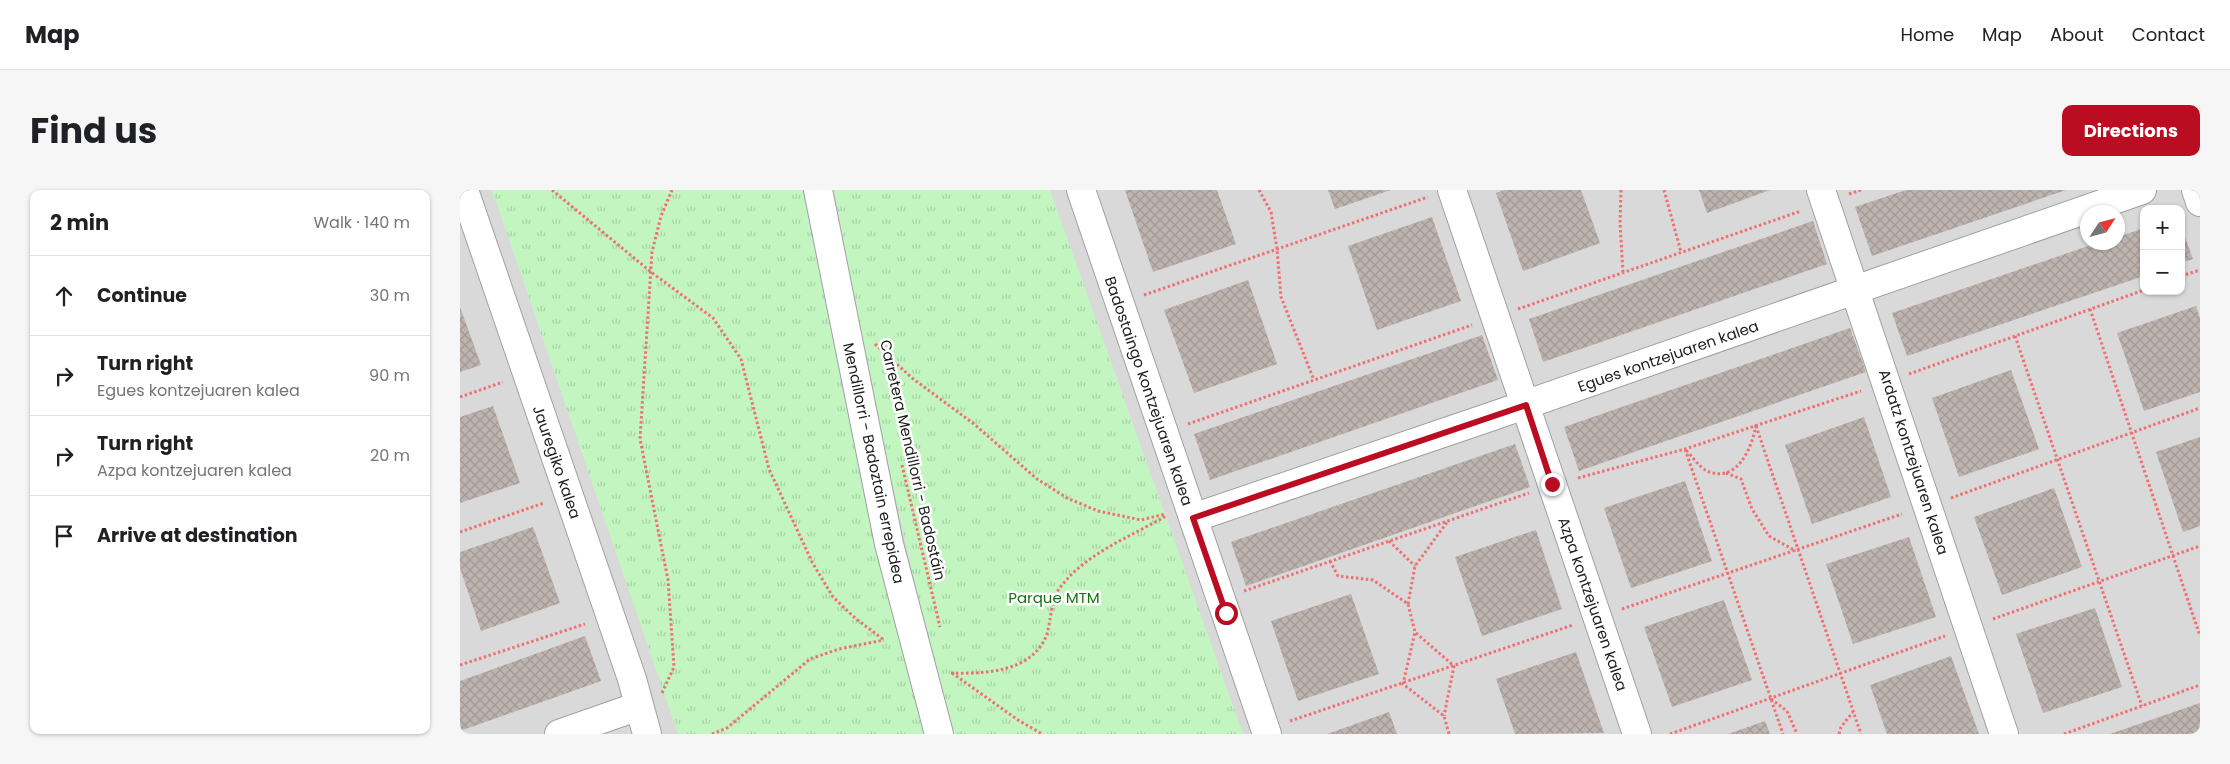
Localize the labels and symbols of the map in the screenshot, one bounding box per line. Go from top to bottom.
north arrow [2080,205,2125,250]
street label: Badostaingo kontzejuaren kalea [1100,274,1198,508]
street label: Egues kontzejuaren kalea [1575,315,1761,397]
street label: Carretera Mendillorri - Badostáin [875,338,951,582]
street label: Mendillorri - Badoztain errepidea [838,341,910,585]
street label: Ardatz kontzejuaren kalea [1874,367,1954,557]
street label: Jauregiko kalea [528,402,586,522]
route end [1541,473,1564,496]
street label: Azpa kontzejuaren kalea [1553,514,1633,694]
park label: Parque MTM [1008,587,1100,608]
route start [1215,602,1238,625]

